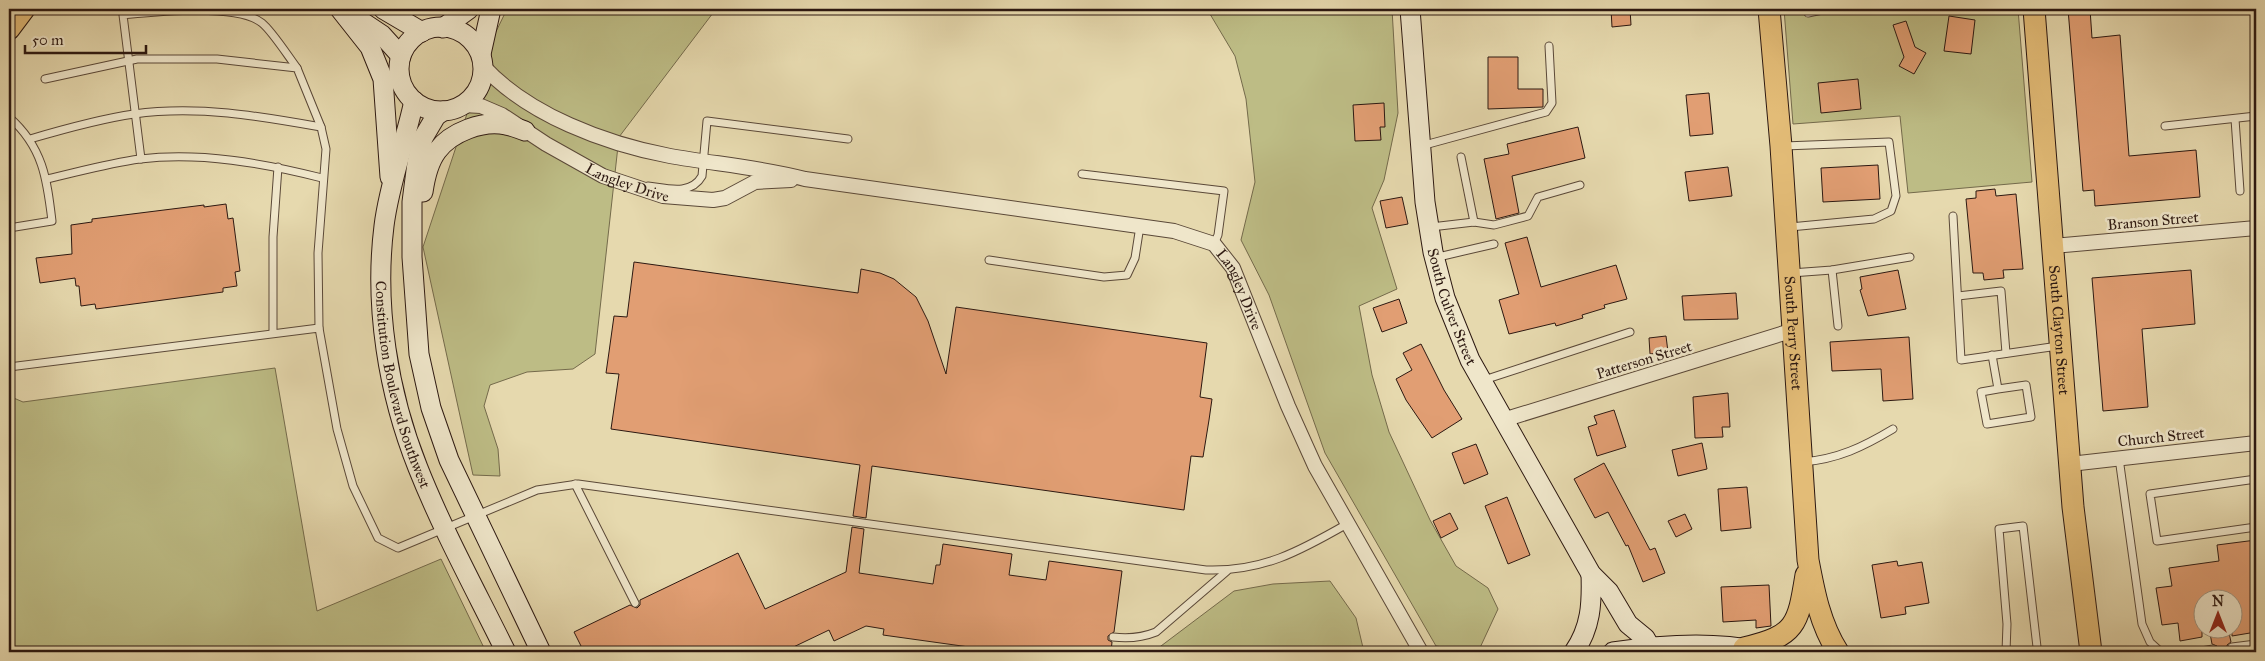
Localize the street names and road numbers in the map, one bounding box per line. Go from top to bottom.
street label: Langley Drive [582,159,669,205]
street label: Branson Street [2107,208,2200,234]
street label: Langley Drive [1212,245,1266,332]
street label: South Culver Street [1423,246,1481,369]
street label: South Clayton Street [2045,264,2073,396]
street label: South Perry Street [1780,275,1806,391]
street label: Constitution Boulevard Southwest [372,281,435,491]
street label: Patterson Street [1594,337,1695,383]
street label: Church Street [2117,423,2206,451]

